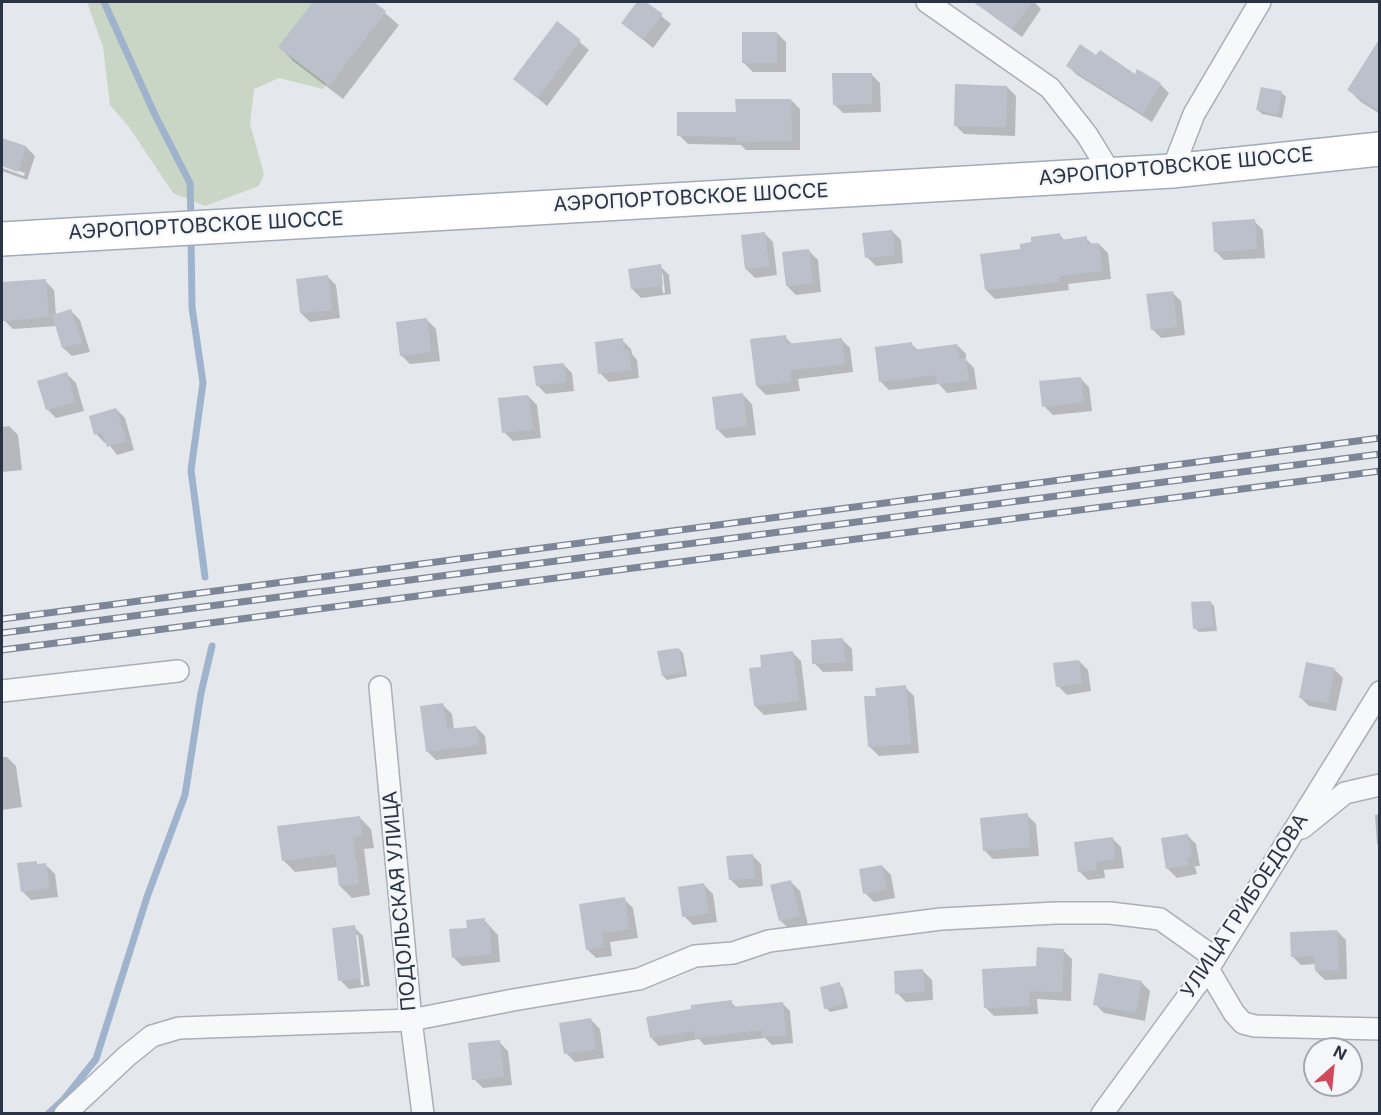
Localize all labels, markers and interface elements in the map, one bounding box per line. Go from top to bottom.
street label: АЭРОПОРТОВСКОЕ ШОССЕ [1038,143,1314,191]
street label: АЭРОПОРТОВСКОЕ ШОССЕ [553,179,829,217]
street label: АЭРОПОРТОВСКОЕ ШОССЕ [68,207,344,245]
street label: ПОДОЛЬСКАЯ УЛИЦА [378,790,422,1012]
street label: УЛИЦА ГРИБОЕДОВА [1176,809,1314,1003]
north arrow [1303,1037,1363,1097]
text: N [1330,1041,1350,1064]

